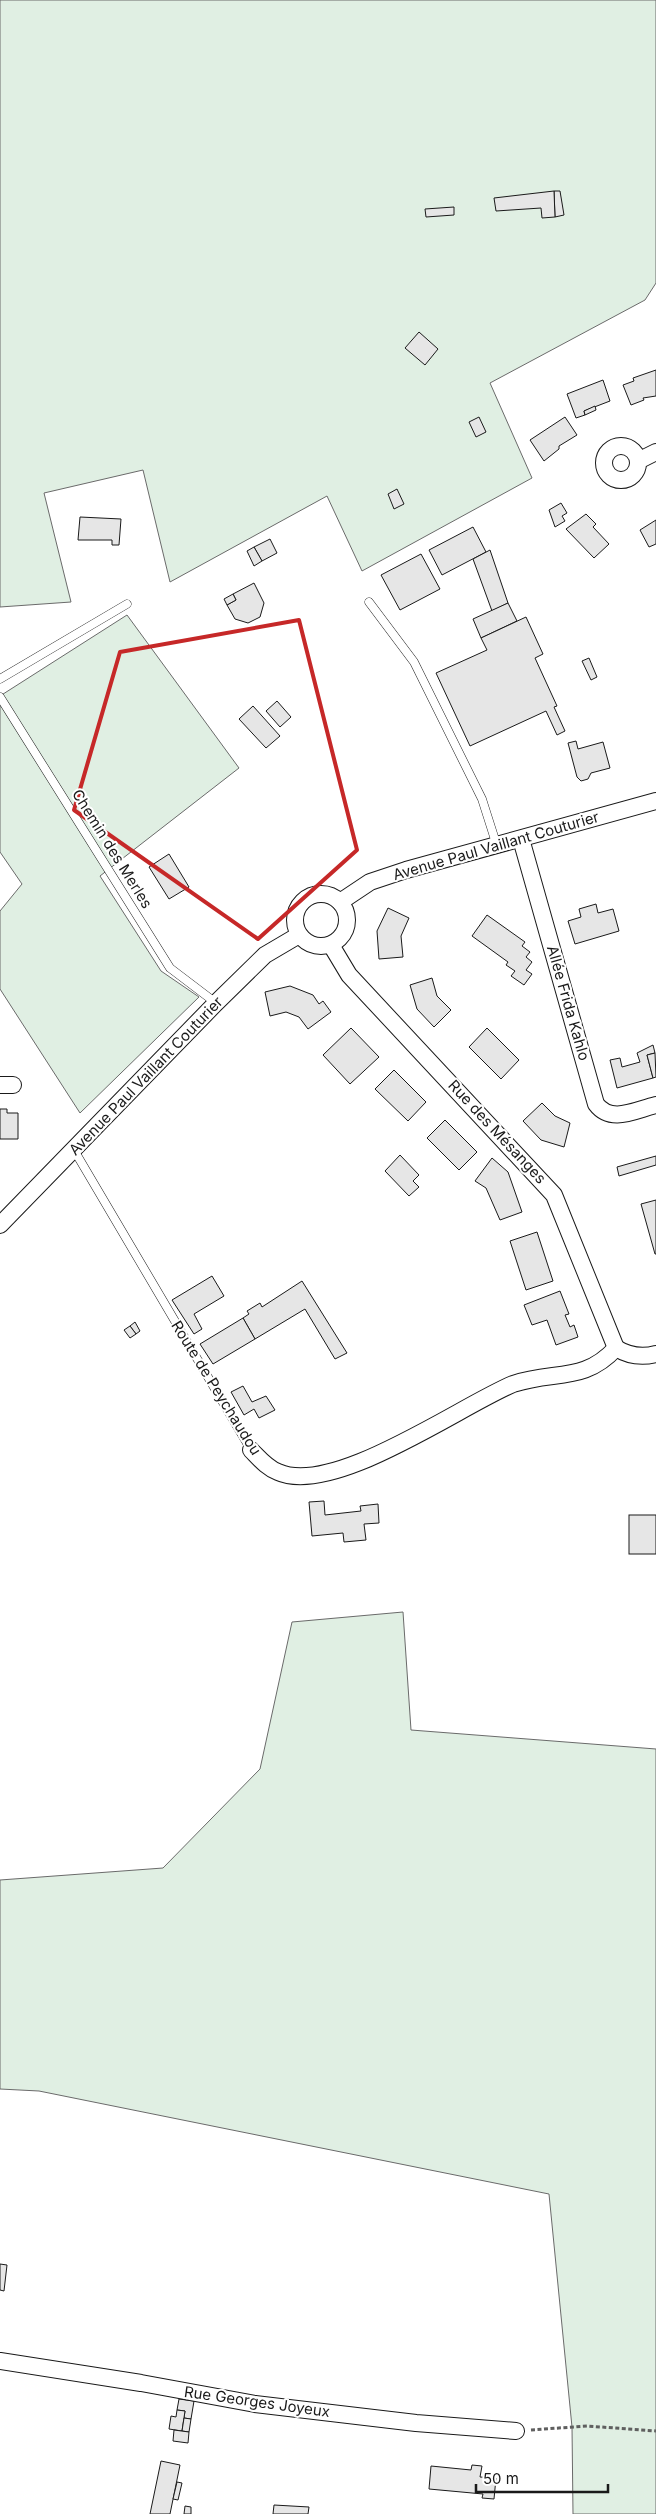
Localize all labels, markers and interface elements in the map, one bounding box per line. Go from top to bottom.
street label: Chemin des Merles [68,786,157,912]
street label: Avenue Paul Vaillant Couturier [391,807,601,884]
street label: Allée Frida Kahlo [543,943,594,1063]
street label: Avenue Paul Vaillant Couturier [65,992,227,1159]
street label: Rue des Mésanges [444,1076,550,1188]
street label: Route de Peychaudou [167,1317,266,1459]
street label: Rue Georges Joyeux [183,2382,331,2421]
scale bar [476,2462,608,2494]
text: 50 m [483,2469,519,2488]

